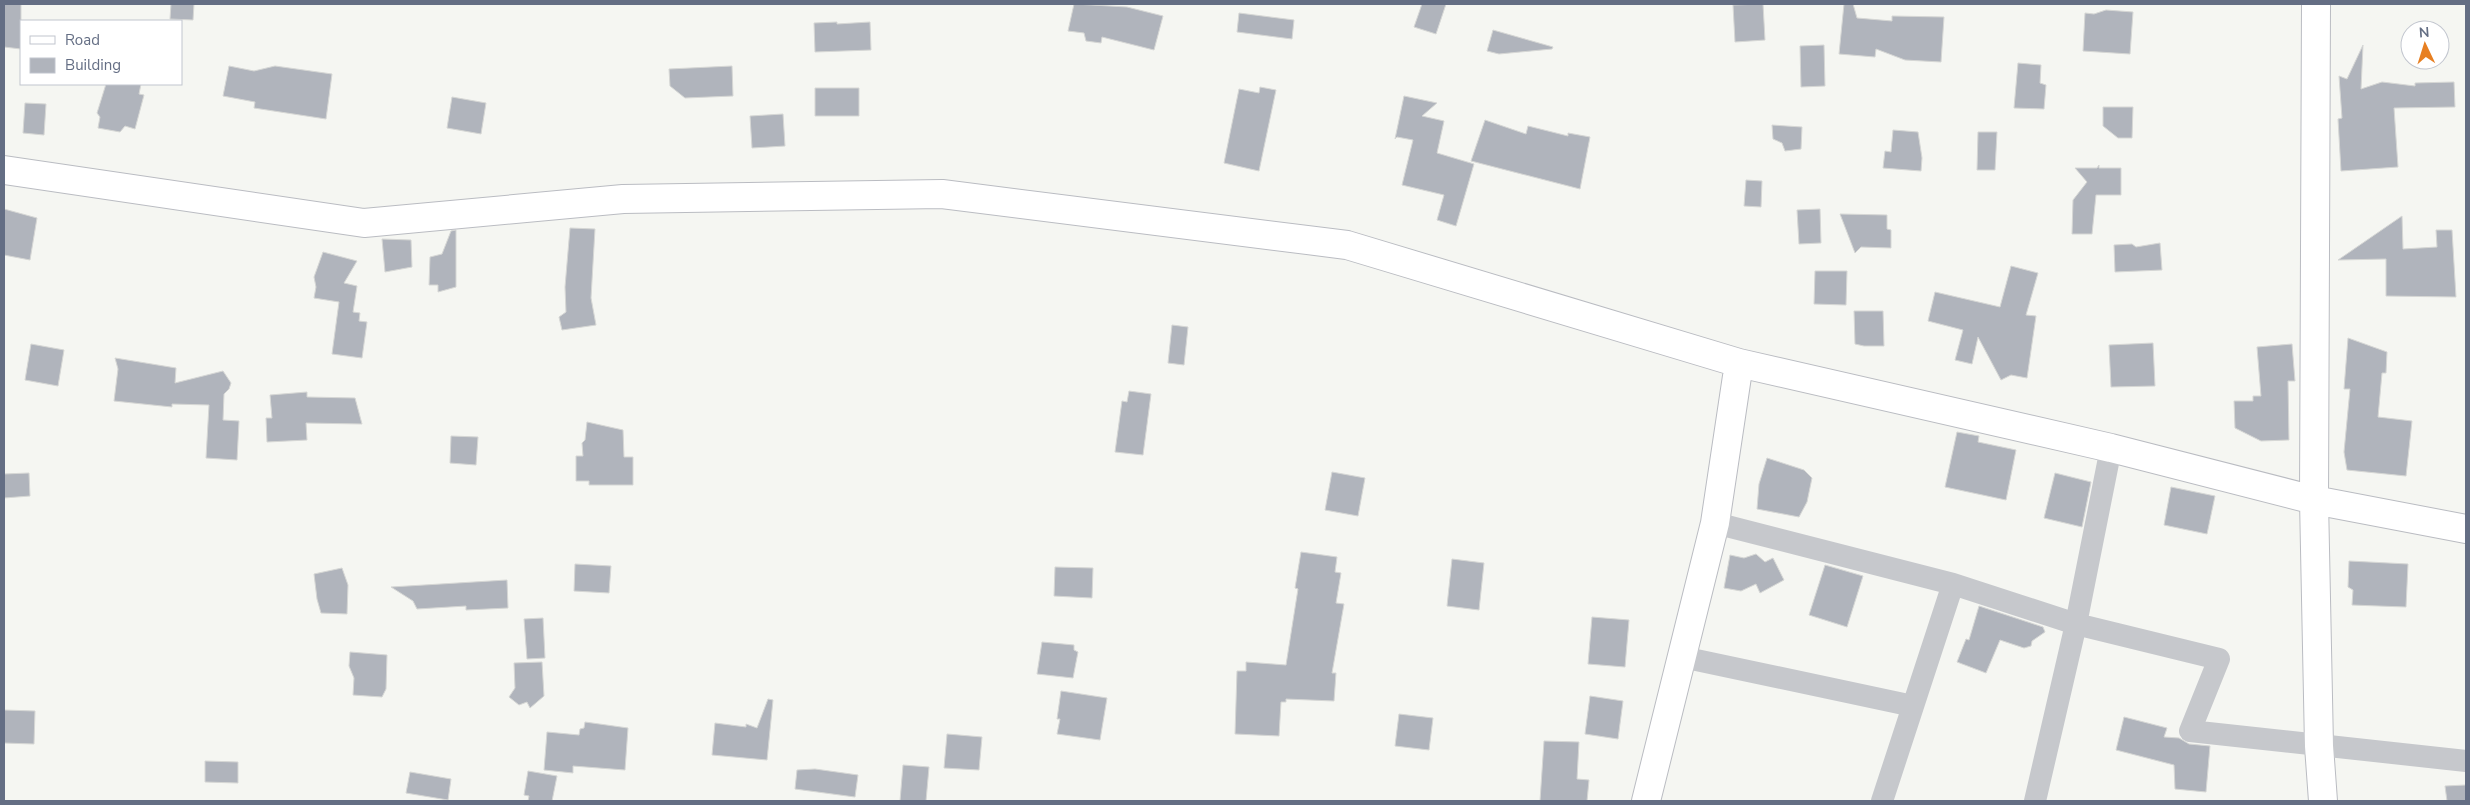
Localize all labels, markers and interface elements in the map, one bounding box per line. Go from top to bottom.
legend [20,20,182,85]
north arrow [2400,20,2450,70]
text: N [2418,23,2430,42]
text: Road [65,30,100,50]
text: Building [65,55,121,75]

